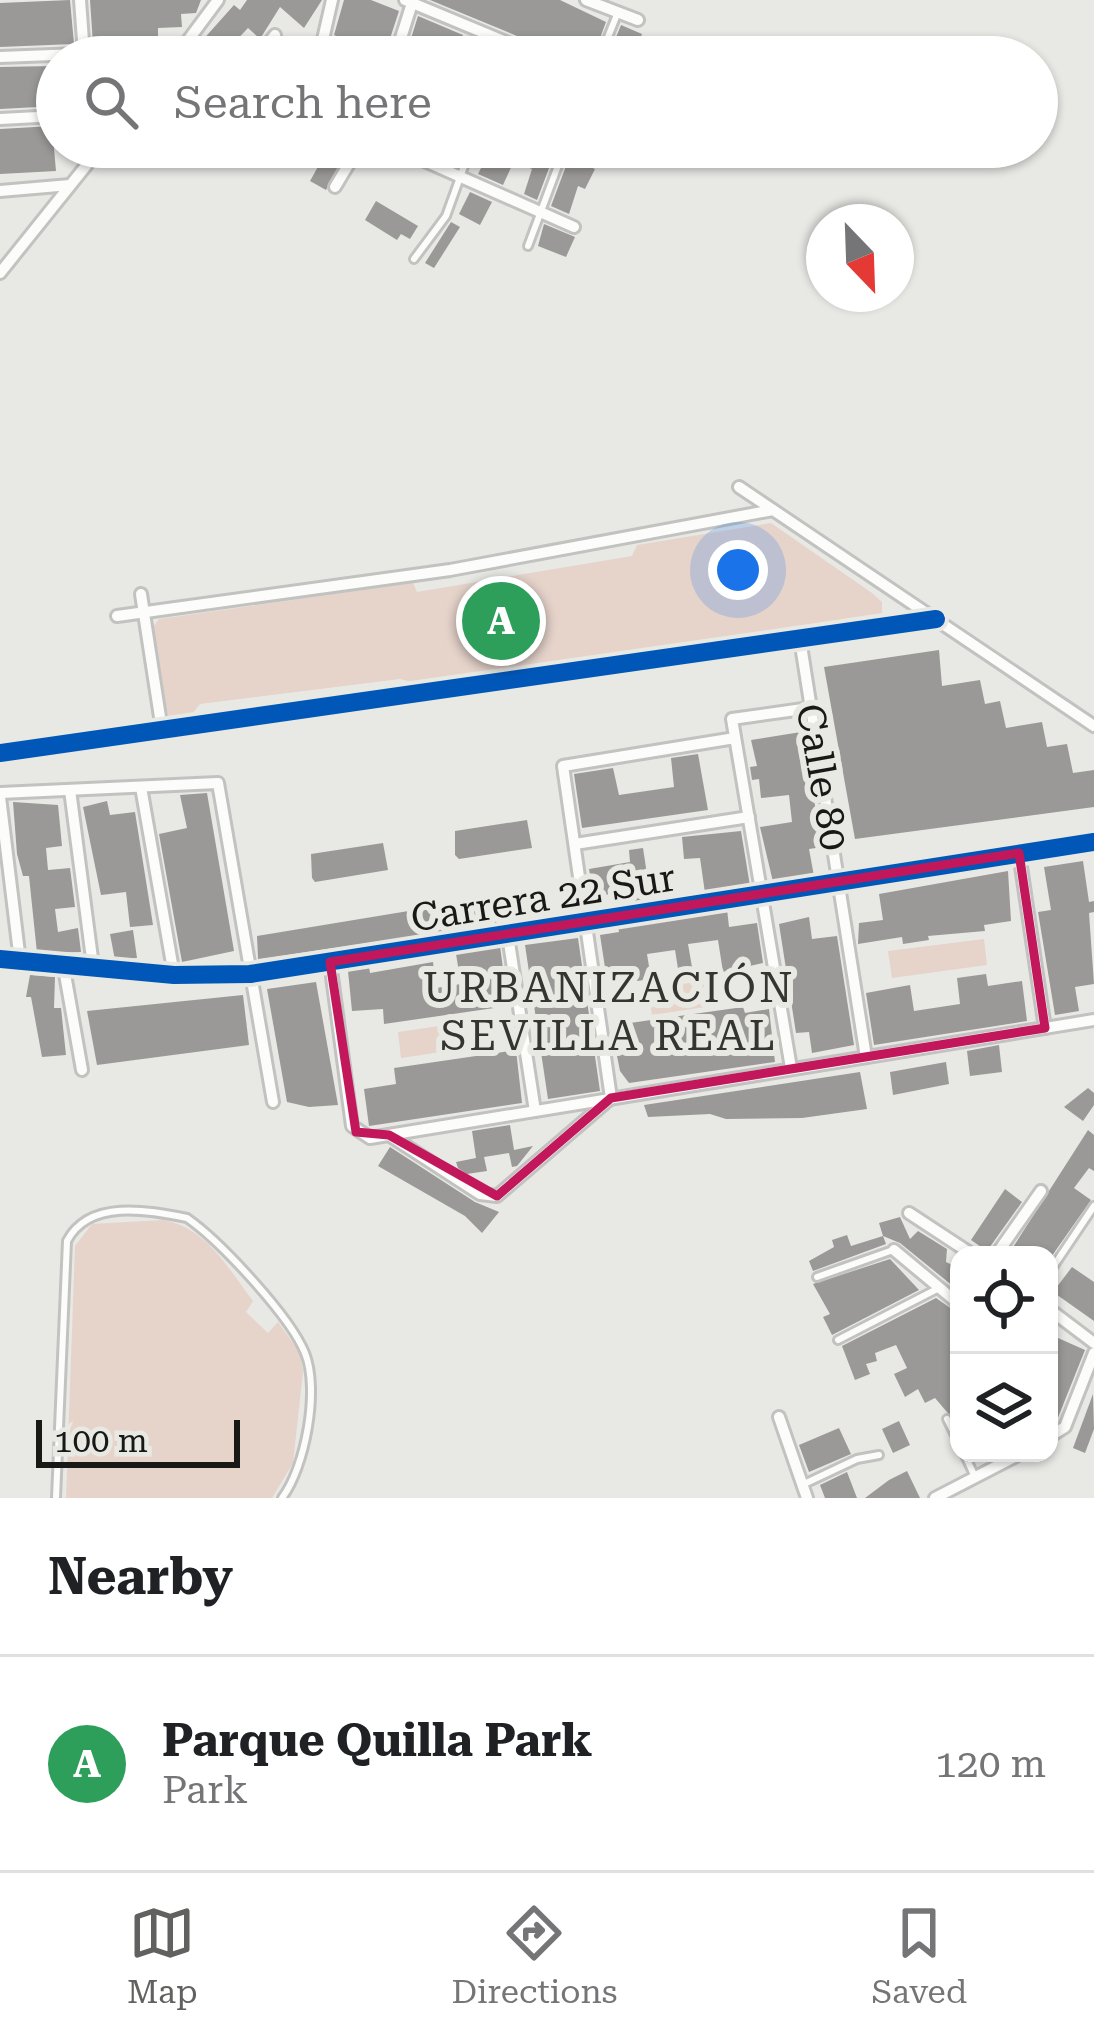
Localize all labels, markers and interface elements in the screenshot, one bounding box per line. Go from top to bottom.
search box [36,36,1058,168]
icon: search [78,69,144,135]
text: Search here [174,76,432,129]
north arrow [806,204,914,312]
your location [708,540,768,600]
pin: A [462,576,540,666]
street label: Calle 80 [786,700,858,854]
street label: Carrera 22 Sur [408,854,679,942]
district label: URBANIZACIÓN SEVILLA REAL [422,962,796,1060]
map controls [950,1246,1058,1462]
button: locate [950,1246,1058,1354]
button: layers [950,1354,1058,1462]
scale bar [36,1414,240,1467]
text: 100 m [54,1421,148,1460]
text: Nearby [48,1547,233,1606]
text: Parque Quilla Park [162,1714,592,1767]
text: A [73,1741,101,1787]
text: 120 m [935,1741,1046,1787]
text: Park [162,1767,248,1813]
tab: Map [127,1900,198,2011]
tab: Directions [451,1900,617,2011]
tab: Saved [871,1900,967,2011]

